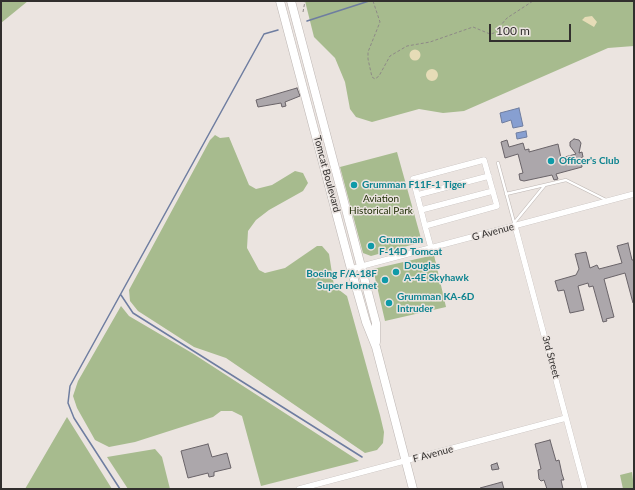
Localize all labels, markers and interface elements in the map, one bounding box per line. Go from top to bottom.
scale bar [491,16,573,42]
text: 100 m [496,23,530,38]
street label: Tomcat Boulevard [311,134,343,214]
place label: Officer's Club [559,155,619,167]
marker: Officer's Club [546,156,556,166]
place label: Grumman F11F-1 Tiger [362,179,466,191]
marker: Grumman F11F-1 Tiger [349,180,359,190]
park label: Aviation Historical Park [349,193,413,216]
street label: G Avenue [471,221,515,243]
place label: Grumman F-14D Tomcat [379,234,442,258]
marker: Grumman F-14D Tomcat [366,241,376,251]
place label: Douglas A-4E Skyhawk [404,260,469,284]
marker: Douglas A-4E Skyhawk [391,267,401,277]
place label: Boeing F/A-18F Super Hornet [306,268,377,292]
marker: Boeing F/A-18F Super Hornet [380,275,390,285]
place label: Grumman KA-6D Intruder [397,291,474,314]
marker: Grumman KA-6D Intruder [384,298,394,308]
street label: 3rd Street [540,334,562,380]
street label: F Avenue [411,443,455,465]

